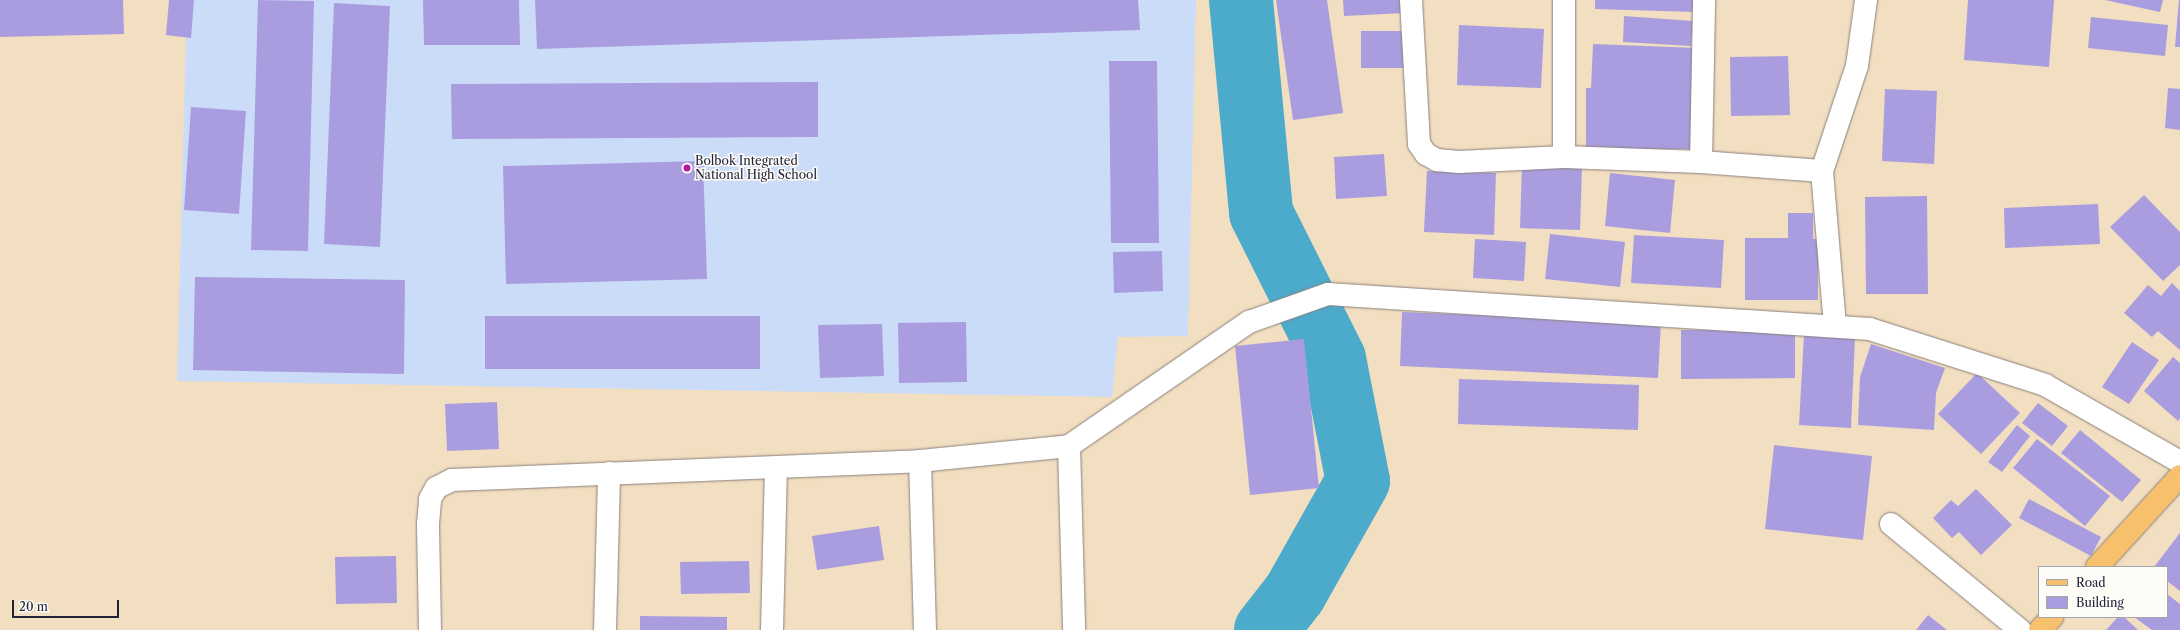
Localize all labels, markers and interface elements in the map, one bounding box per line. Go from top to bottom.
place label: Bolbok Integrated National High School [695,154,817,182]
marker: Bolbok Integrated National High School [682,163,692,173]
legend [2038,566,2168,618]
text: Road [2076,575,2106,590]
scale bar [14,592,121,618]
text: Building [2076,595,2124,610]
text: 20 m [19,599,48,614]

